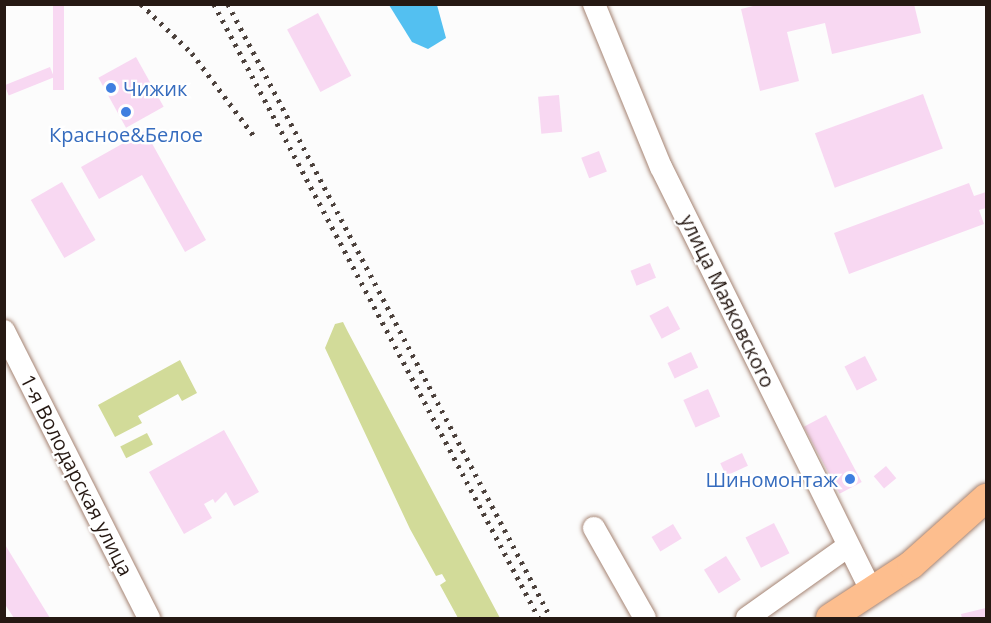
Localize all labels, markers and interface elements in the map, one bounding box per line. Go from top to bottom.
place label: Чижик [123,76,187,100]
marker: Чижик [104,81,118,95]
marker: Красное&Белое [119,105,133,119]
place label: Красное&Белое [49,122,203,146]
street label: улица Маяковского [676,211,780,391]
street label: 1-я Володарская улица [16,370,138,580]
place label: Шиномонтаж [705,467,838,491]
marker: Шиномонтаж [843,472,857,486]

